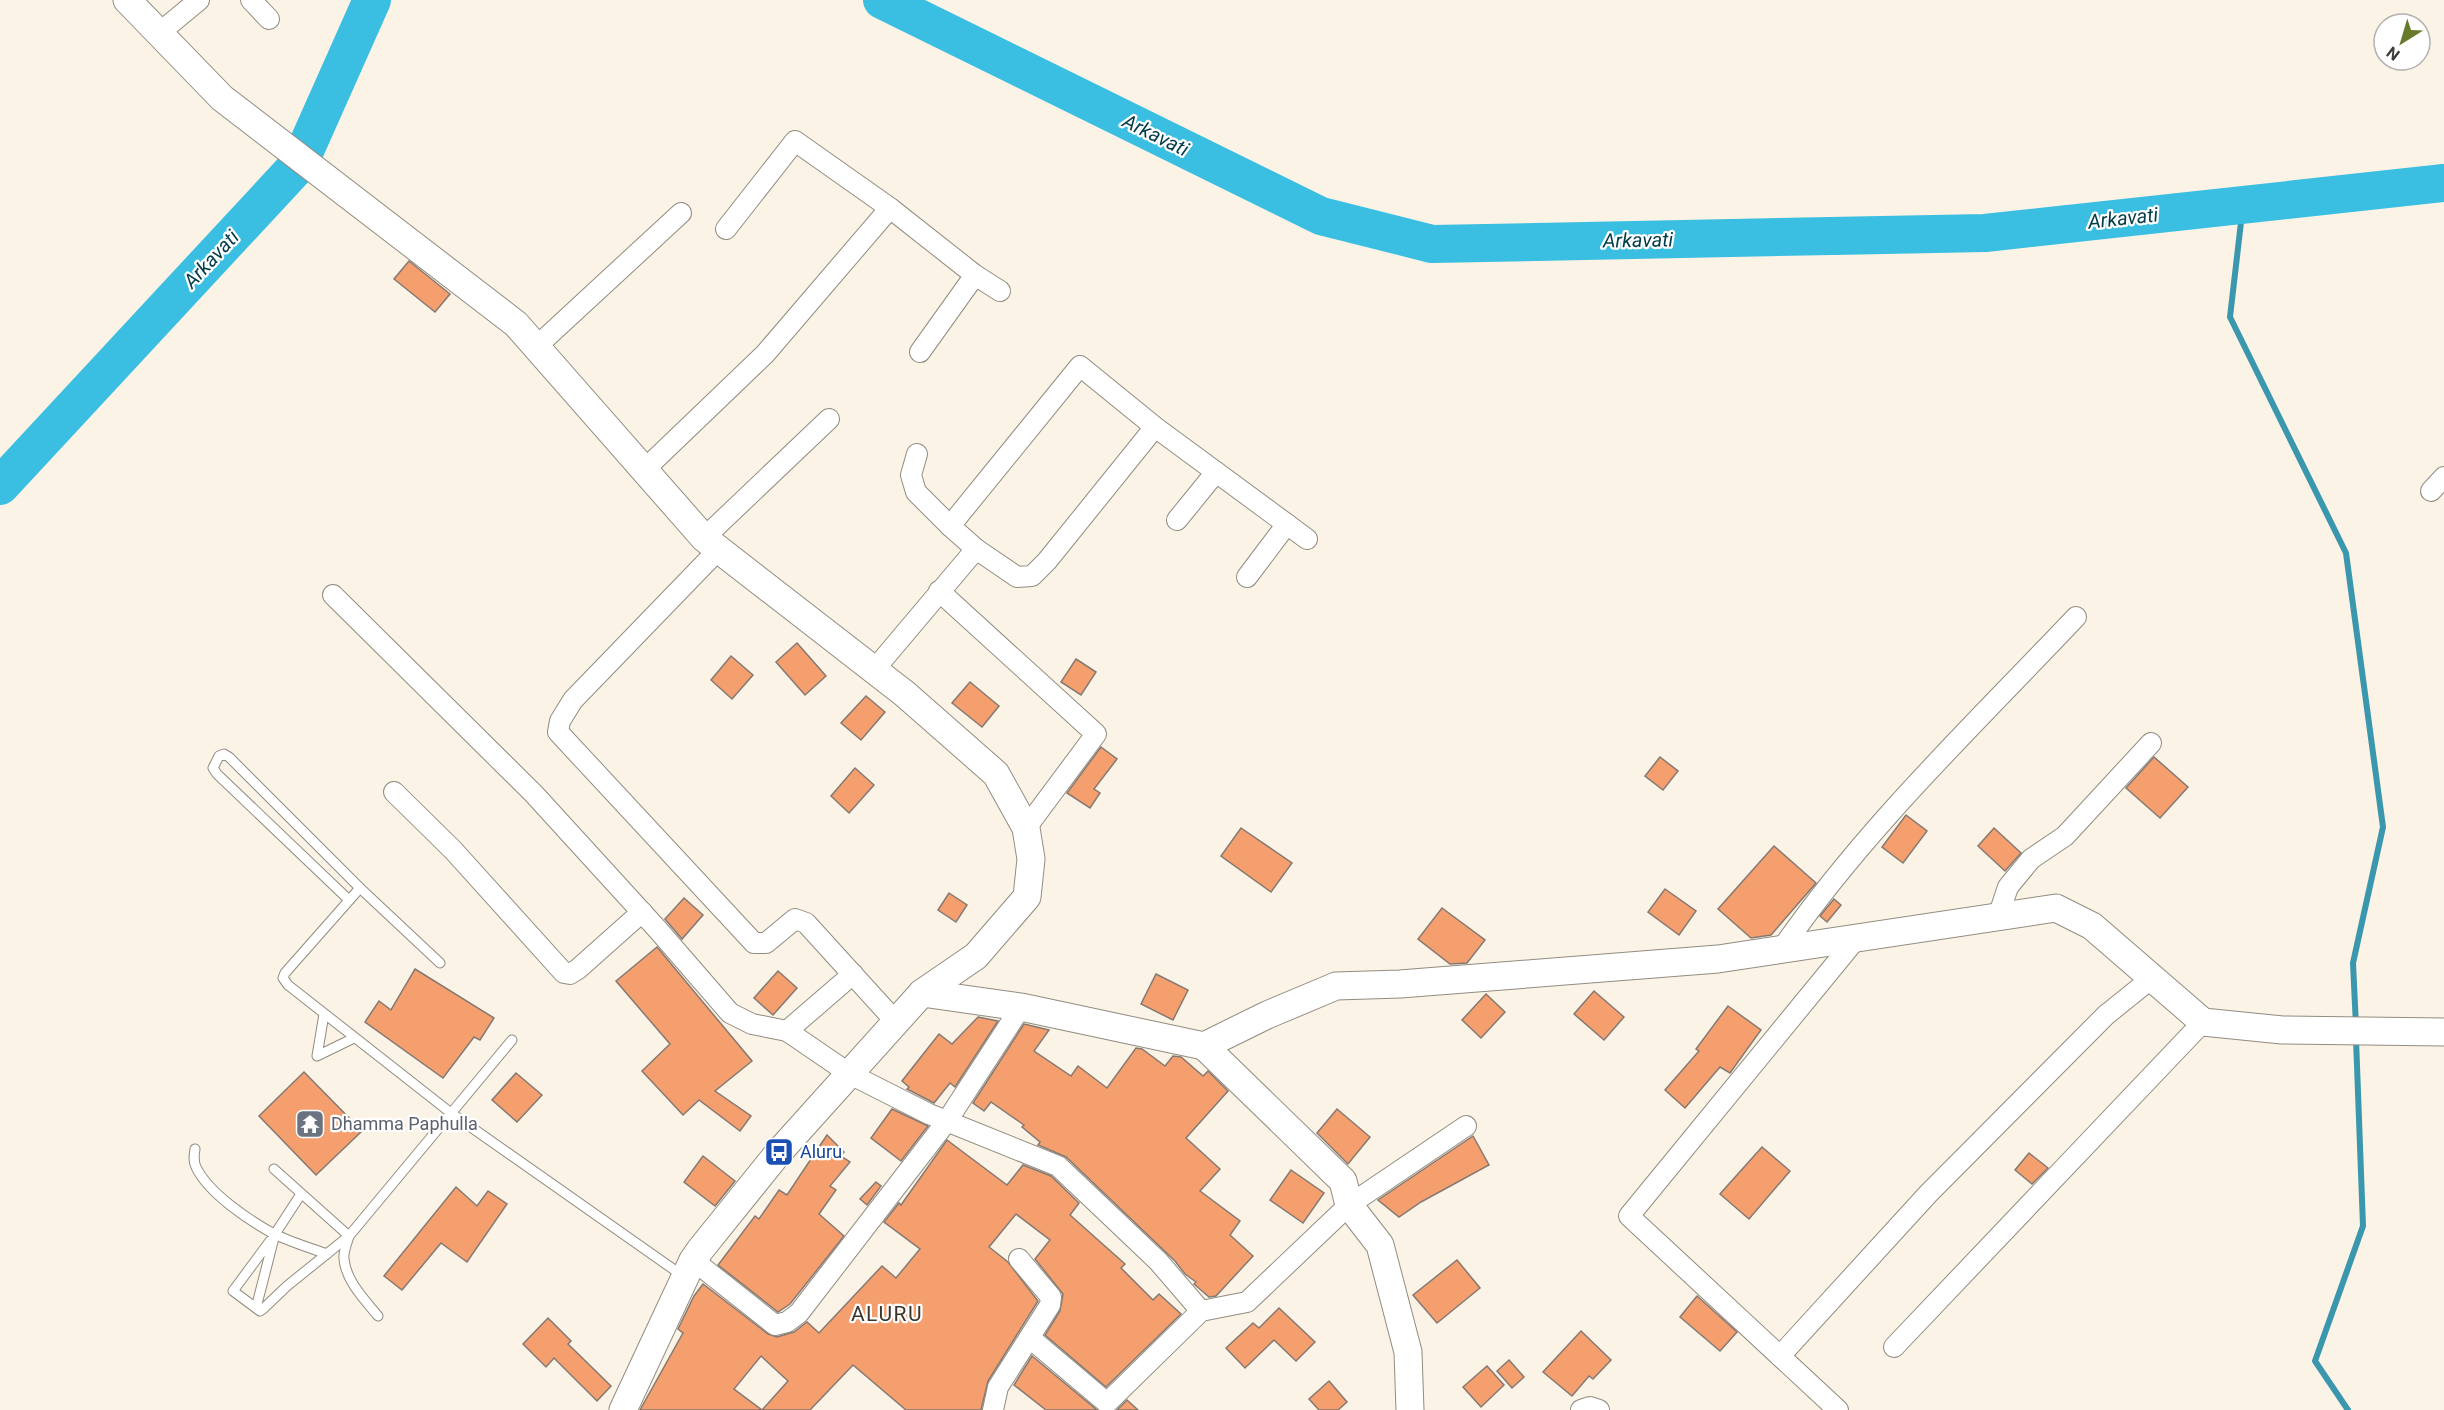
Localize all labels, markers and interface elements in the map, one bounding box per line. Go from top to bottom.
north arrow [2372,12,2432,72]
text: N [2383,43,2404,65]
water label: Arkavati [1118,108,1193,161]
water label: Arkavati [2086,202,2160,234]
water label: Arkavati [178,225,244,294]
water label: Arkavati [1602,227,1674,253]
temple icon: Dhamma Paphulla [294,1108,326,1140]
place label: Dhamma Paphulla [331,1113,478,1134]
bus stop icon: Aluru [763,1136,795,1168]
place label: Aluru [800,1141,842,1162]
district label: ALURU [851,1302,923,1326]

